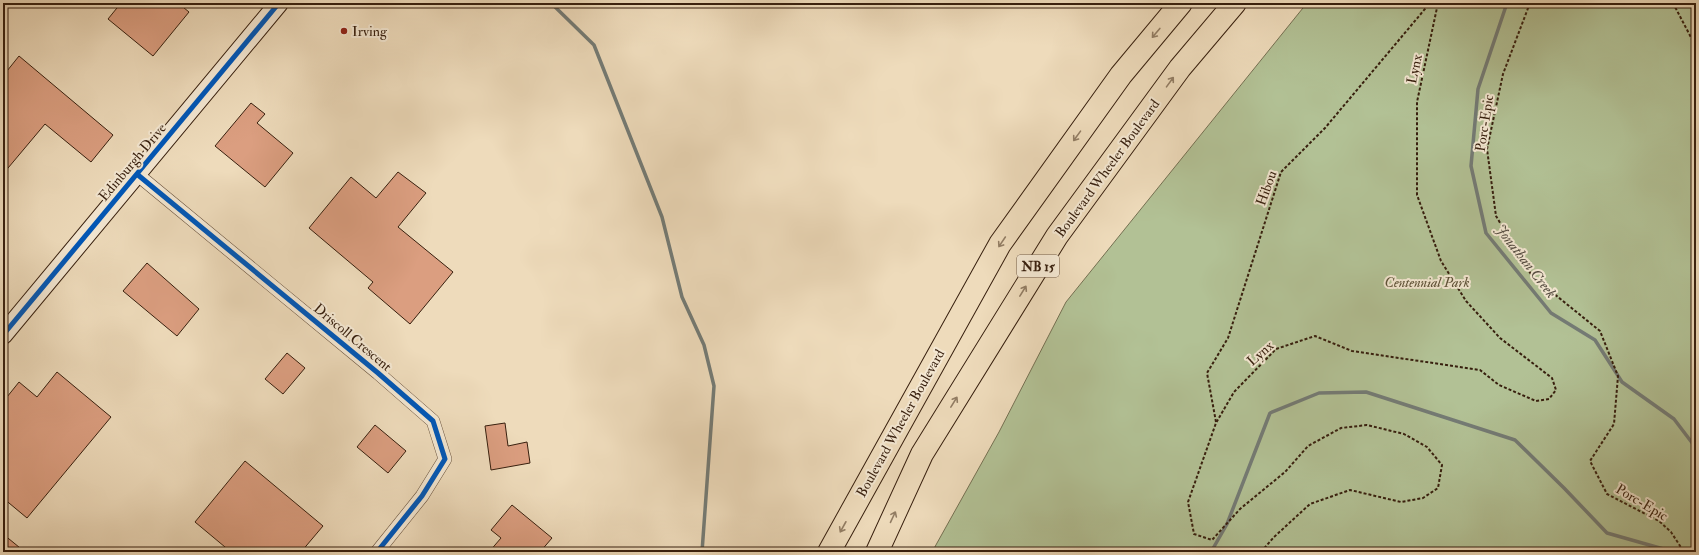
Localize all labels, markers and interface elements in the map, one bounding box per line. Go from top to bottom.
place label: Irving [352,23,388,40]
marker: Irving [339,26,349,36]
one-way arrow [1152,28,1161,38]
street label: Lynx [1403,52,1427,86]
one-way arrow [1166,77,1174,88]
street label: Porc-Epic [1472,93,1498,153]
street label: Boulevard Wheeler Boulevard [1052,96,1163,241]
street label: Edinburgh Drive [95,120,170,205]
one-way arrow [1073,131,1081,142]
street label: Hibou [1252,168,1281,208]
water label: Jonathan Creek [1491,221,1560,302]
one-way arrow [998,236,1006,247]
road number: NB 15 [1017,255,1059,277]
park label: Centennial Park [1385,274,1470,291]
one-way arrow [1019,285,1027,297]
street label: Driscoll Crescent [310,300,396,375]
street label: Lynx [1244,337,1278,370]
street label: Boulevard Wheeler Boulevard [853,346,948,500]
one-way arrow [951,396,959,408]
street label: Porc-Epic [1612,480,1671,526]
one-way arrow [890,511,897,523]
one-way arrow [838,521,846,533]

